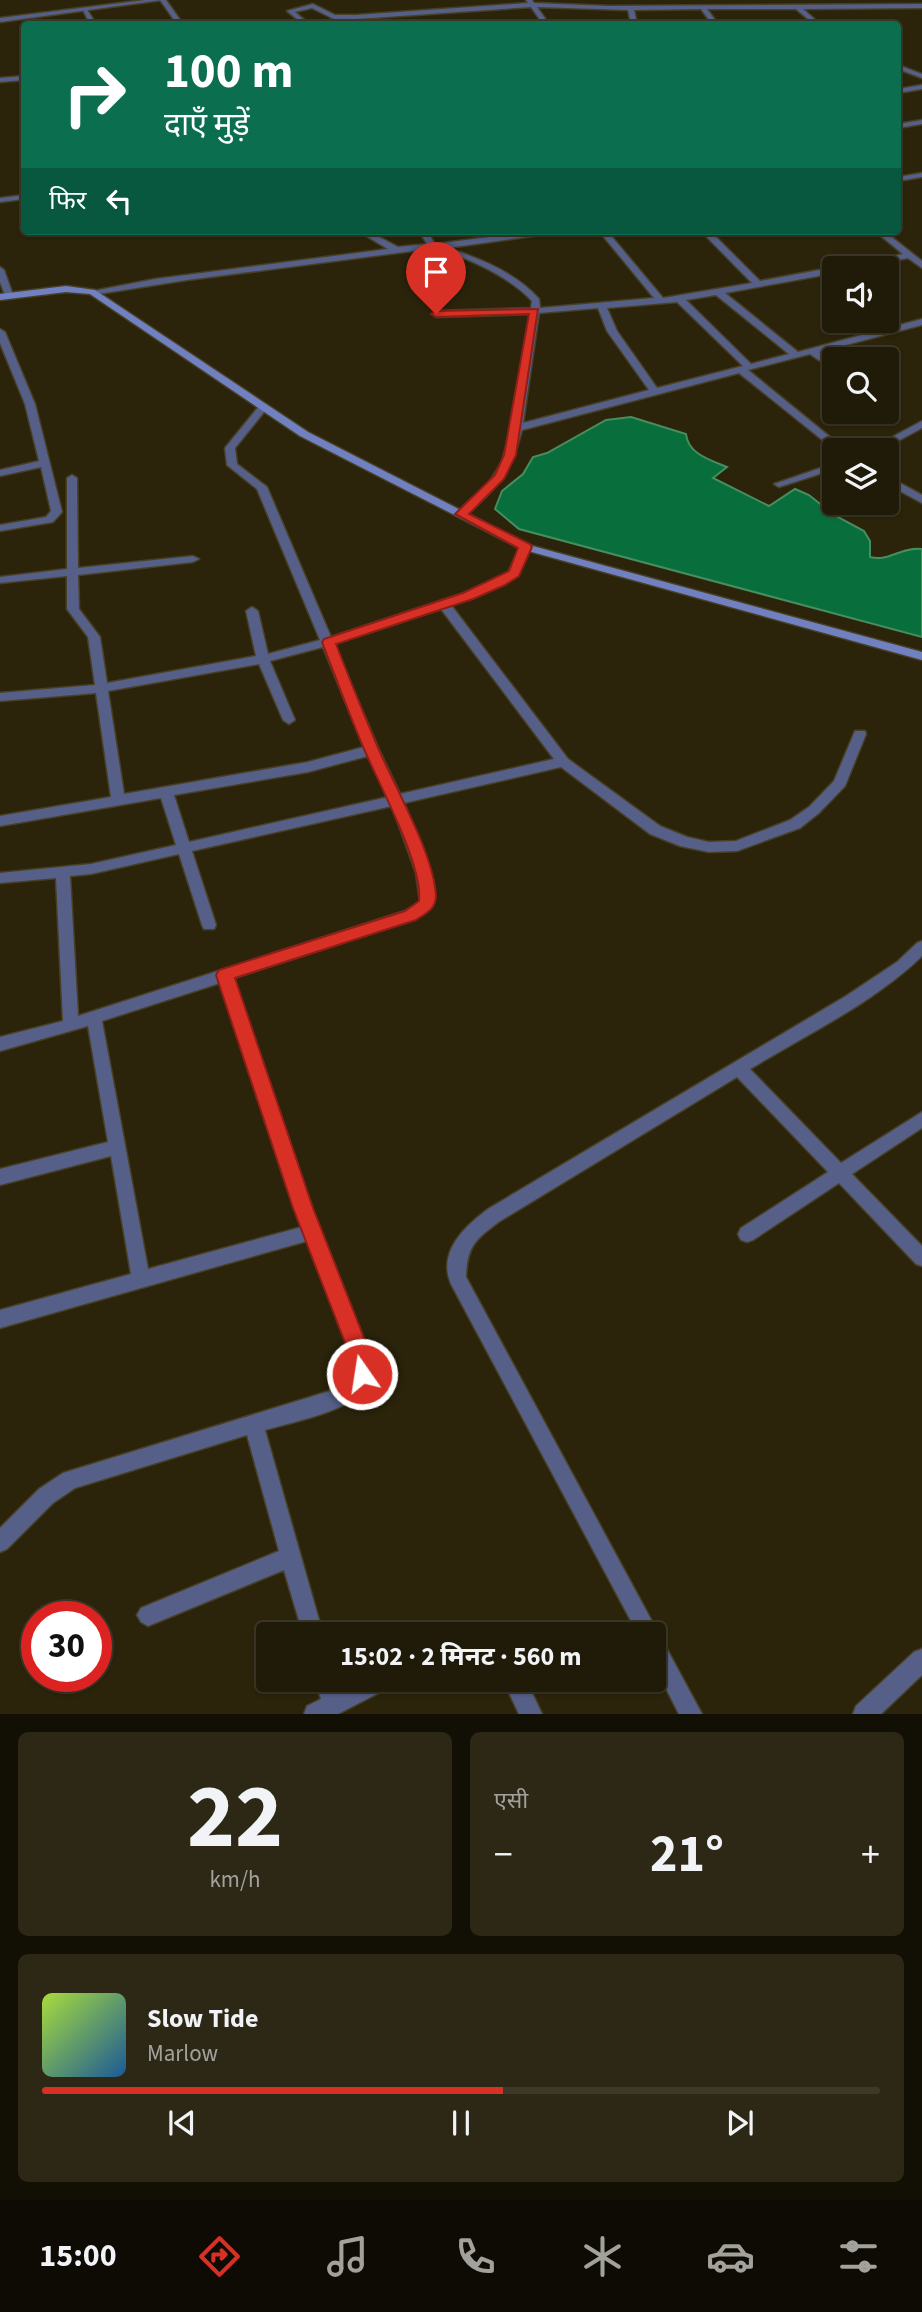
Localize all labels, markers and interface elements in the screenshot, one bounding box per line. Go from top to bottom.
text: 100 m [164,37,293,107]
icon: right [49,49,140,140]
text: दाएँ मुड़ें [164,102,250,148]
text: फिर [49,182,86,219]
icon: left [100,182,138,220]
pin [406,242,466,314]
icon: arrive [417,253,455,291]
map controls [822,256,899,515]
button: sound [822,256,899,333]
button: search [822,347,899,424]
button: layers [822,438,899,515]
position arrow [325,1337,399,1411]
speed limit sign: 30 [21,1601,112,1692]
text: 15:02 · 2 मिनट · 560 m [340,1638,582,1675]
text: 22 [187,1753,283,1882]
text: एसी [494,1784,528,1817]
text: 21° [650,1818,724,1892]
text: − [494,1828,513,1882]
text: + [861,1828,880,1882]
text: km/h [209,1863,261,1896]
text: Slow Tide [147,2000,258,2037]
text: Marlow [147,2037,218,2070]
icon: previous [163,2104,201,2142]
icon: pause [442,2104,480,2142]
icon: next [721,2104,759,2142]
icon: directions [195,2232,244,2281]
icon: music [323,2232,372,2281]
icon: phone [451,2232,500,2281]
icon: climate [578,2232,627,2281]
icon: car [706,2232,755,2281]
icon: filters [834,2232,883,2281]
text: 15:00 [39,2233,117,2279]

